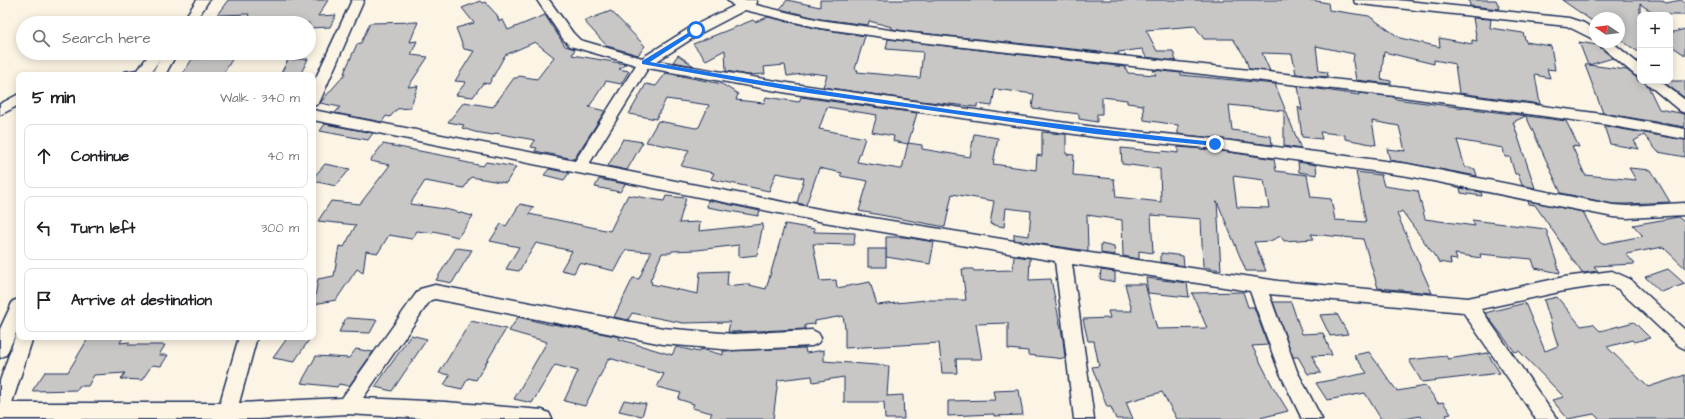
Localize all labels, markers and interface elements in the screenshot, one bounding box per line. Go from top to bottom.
north arrow [1589,12,1625,48]
map controls [1637,12,1673,84]
button: + [1637,12,1673,48]
search box [16,16,316,60]
route start [687,21,705,39]
icon: search [30,27,52,49]
text: Search here [62,28,151,49]
button: − [1637,48,1673,84]
text: 5 min [32,86,75,110]
text: Walk · 340 m [220,89,300,107]
route end [1206,135,1224,153]
icon: ahead [33,145,55,167]
text: Continue [71,146,129,167]
text: 40 m [267,147,299,165]
icon: left [33,217,55,239]
text: Turn left [71,218,135,239]
text: 300 m [261,219,299,237]
icon: arrive [33,289,55,311]
text: Arrive at destination [71,290,212,311]

